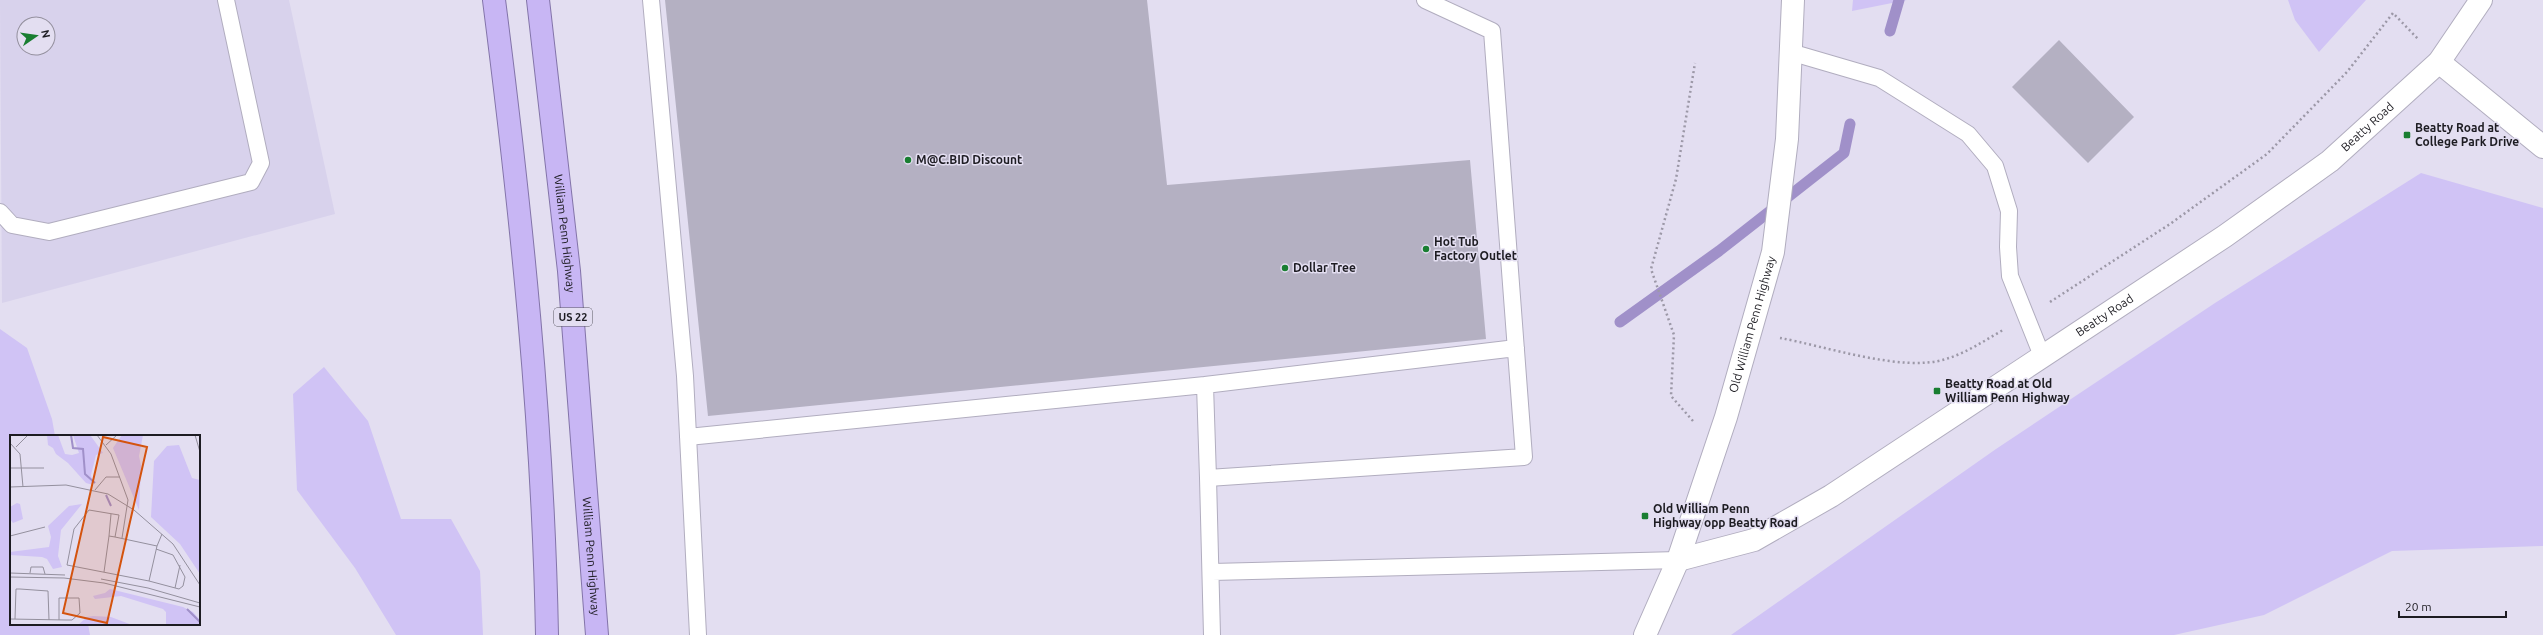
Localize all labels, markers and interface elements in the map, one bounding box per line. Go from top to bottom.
north arrow [16,16,56,56]
text: N [39,28,53,39]
street label: Beatty Road [2338,100,2396,154]
place label: Beatty Road at College Park Drive [2415,121,2519,148]
marker: Beatty Road at College Park Drive [2402,130,2412,140]
place label: M@C.BID Discount [916,153,1022,166]
marker: M@C.BID Discount [903,155,913,165]
street label: William Penn Highway [552,174,578,293]
place label: Hot Tub Factory Outlet [1434,235,1517,262]
marker: Hot Tub Factory Outlet [1421,244,1431,254]
street label: Old William Penn Highway [1726,254,1778,394]
place label: Dollar Tree [1293,261,1356,274]
marker: Dollar Tree [1280,263,1290,273]
street label: Beatty Road [2073,291,2135,339]
road number: US 22 [554,308,592,326]
place label: Beatty Road at Old William Penn Highway [1945,377,2070,404]
marker: Beatty Road at Old William Penn Highway [1932,386,1942,396]
inset map [10,435,200,625]
street label: William Penn Highway [580,496,603,616]
place label: Old William Penn Highway opp Beatty Road [1653,502,1798,529]
marker: Old William Penn Highway opp Beatty Road [1640,511,1650,521]
scale bar [2399,593,2506,619]
text: 20 m [2405,600,2432,613]

